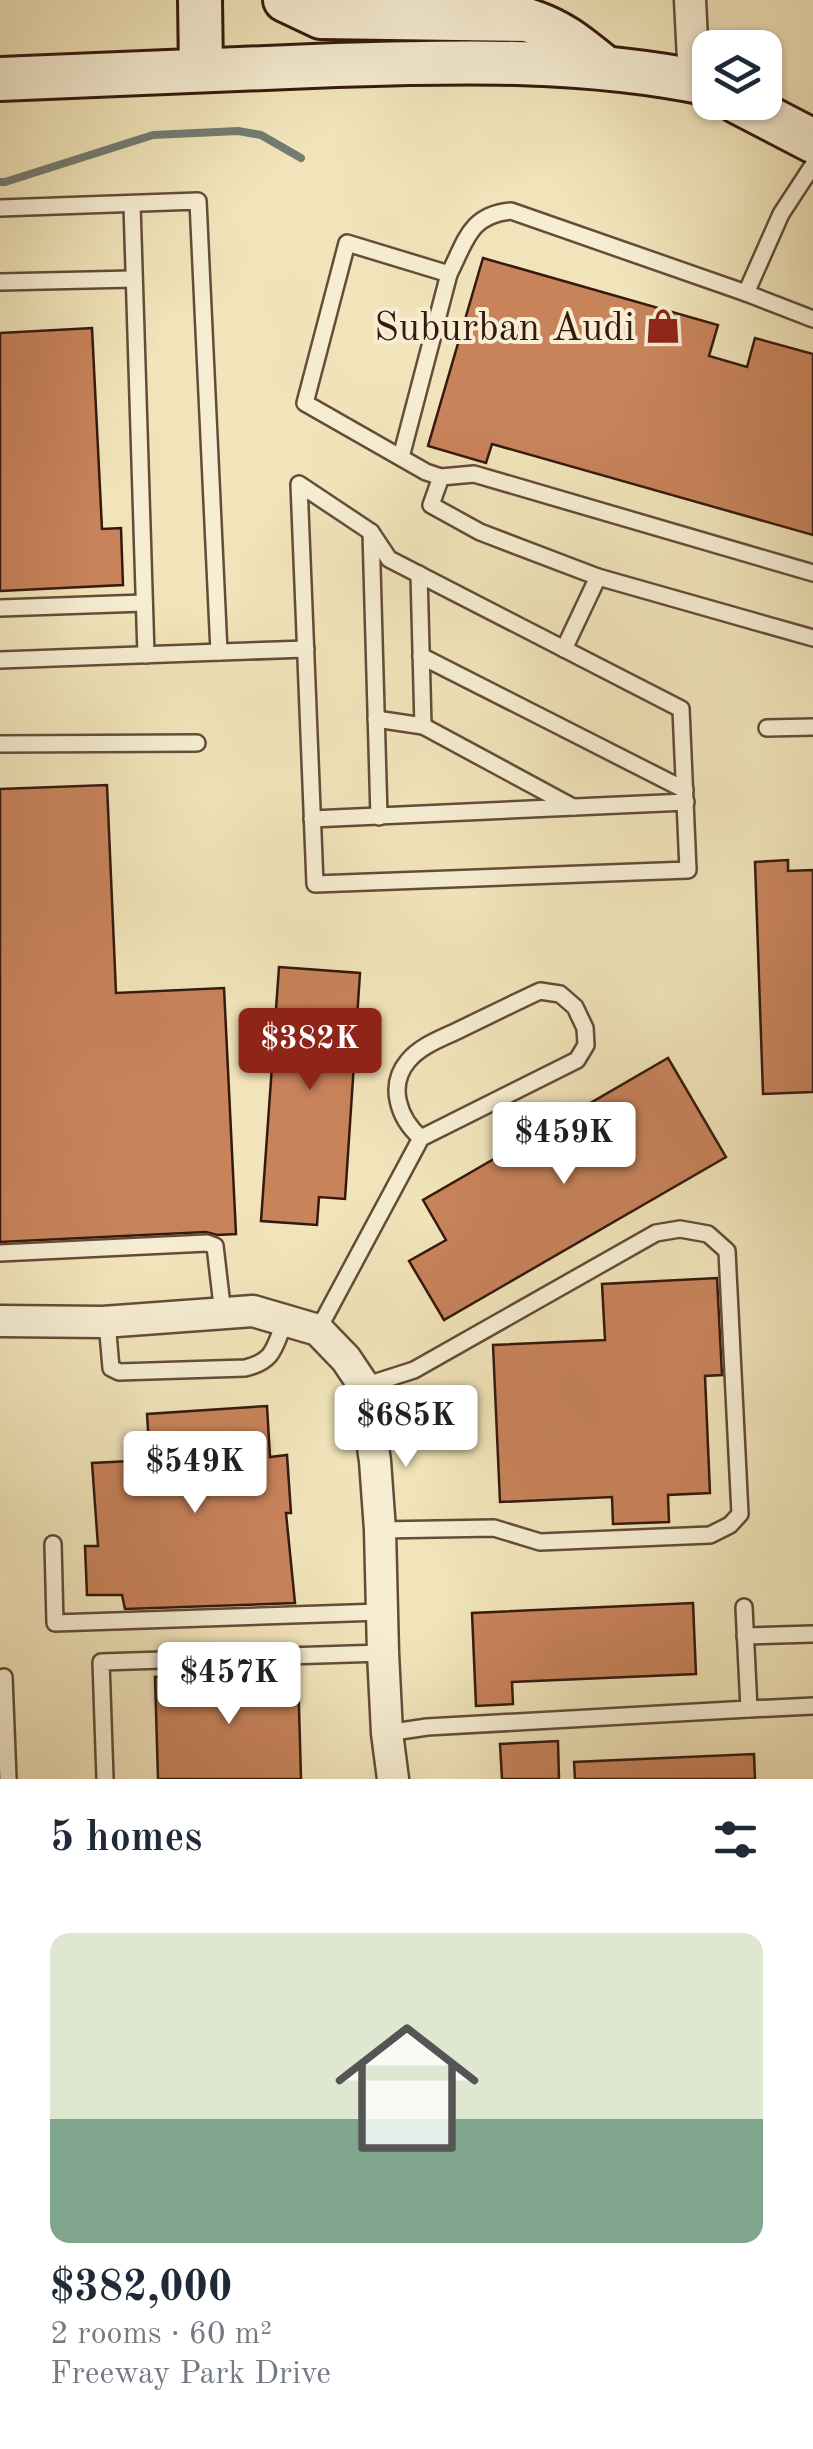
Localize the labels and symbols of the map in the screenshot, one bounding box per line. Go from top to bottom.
shop icon: Suburban Audi [644,307,682,345]
place label: Suburban Audi [374,310,635,350]
pin: $382K [240,1008,380,1093]
pin: $459K [494,1102,634,1187]
pin: $685K [336,1385,476,1470]
pin: $549K [125,1431,265,1516]
pin: $457K [159,1642,299,1727]

